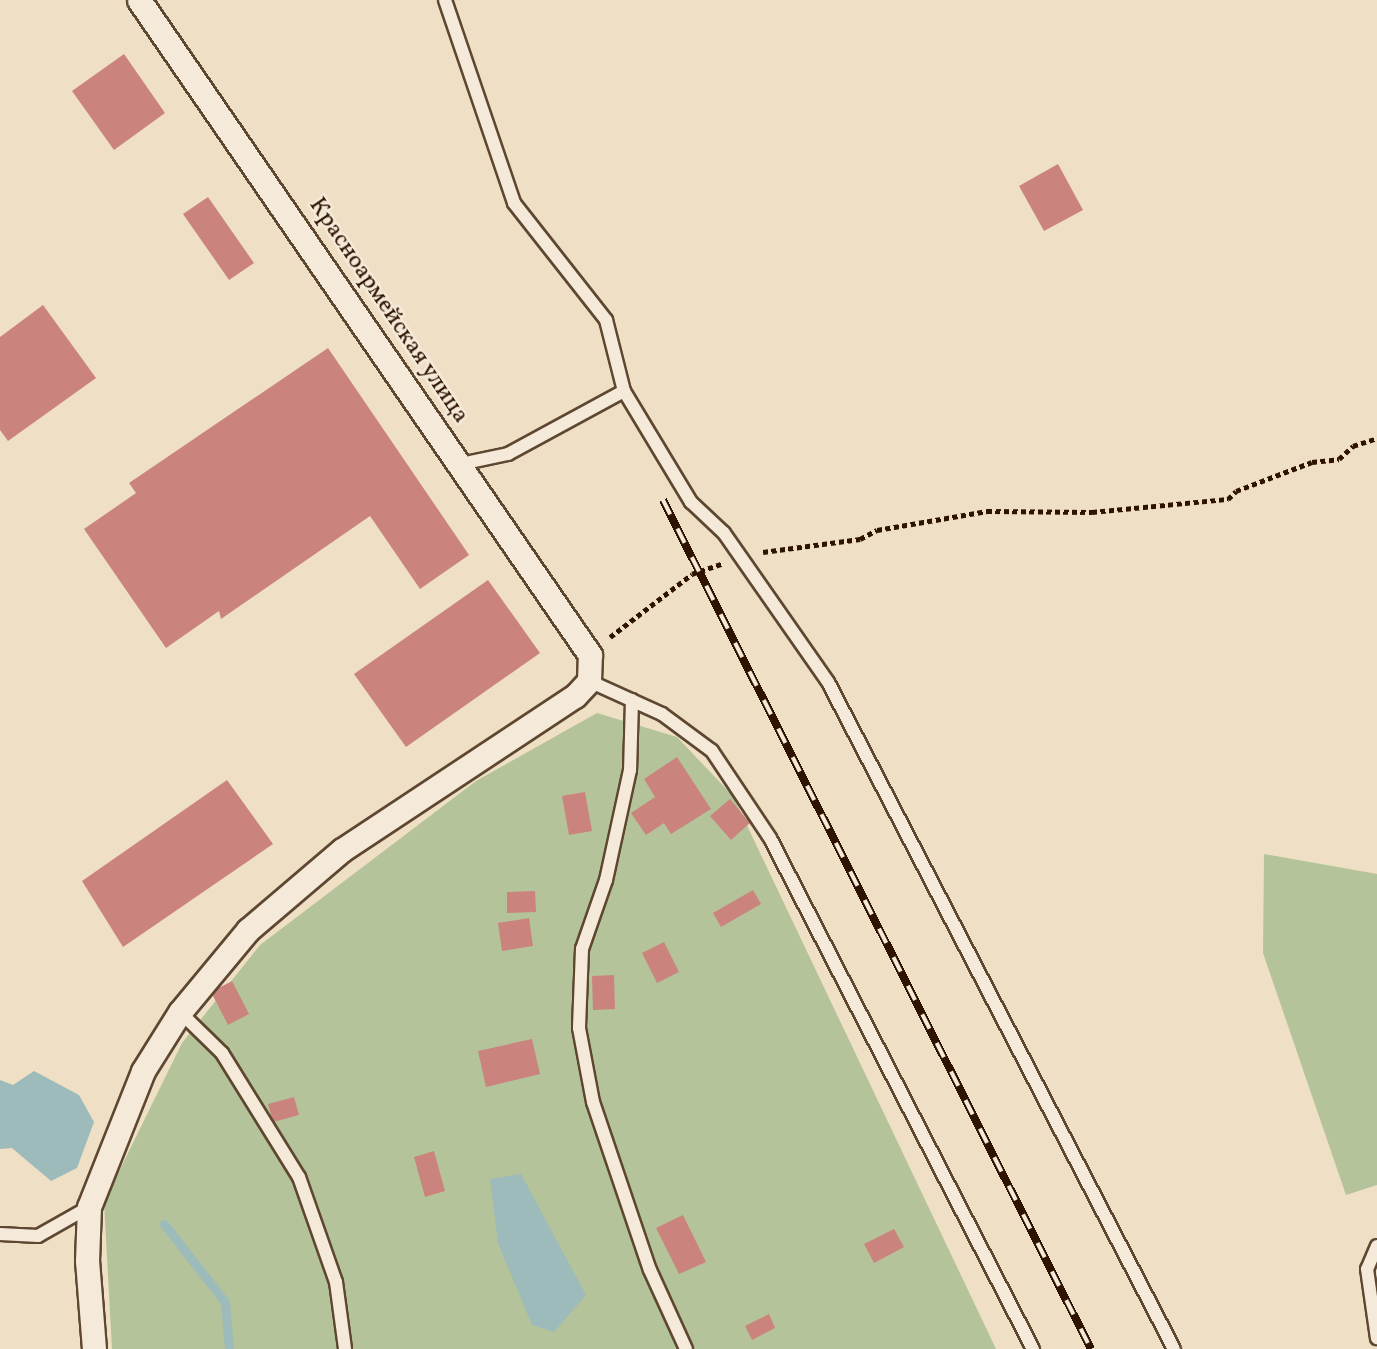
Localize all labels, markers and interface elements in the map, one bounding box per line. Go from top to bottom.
street label: Красноармейская улица [301,192,475,430]

